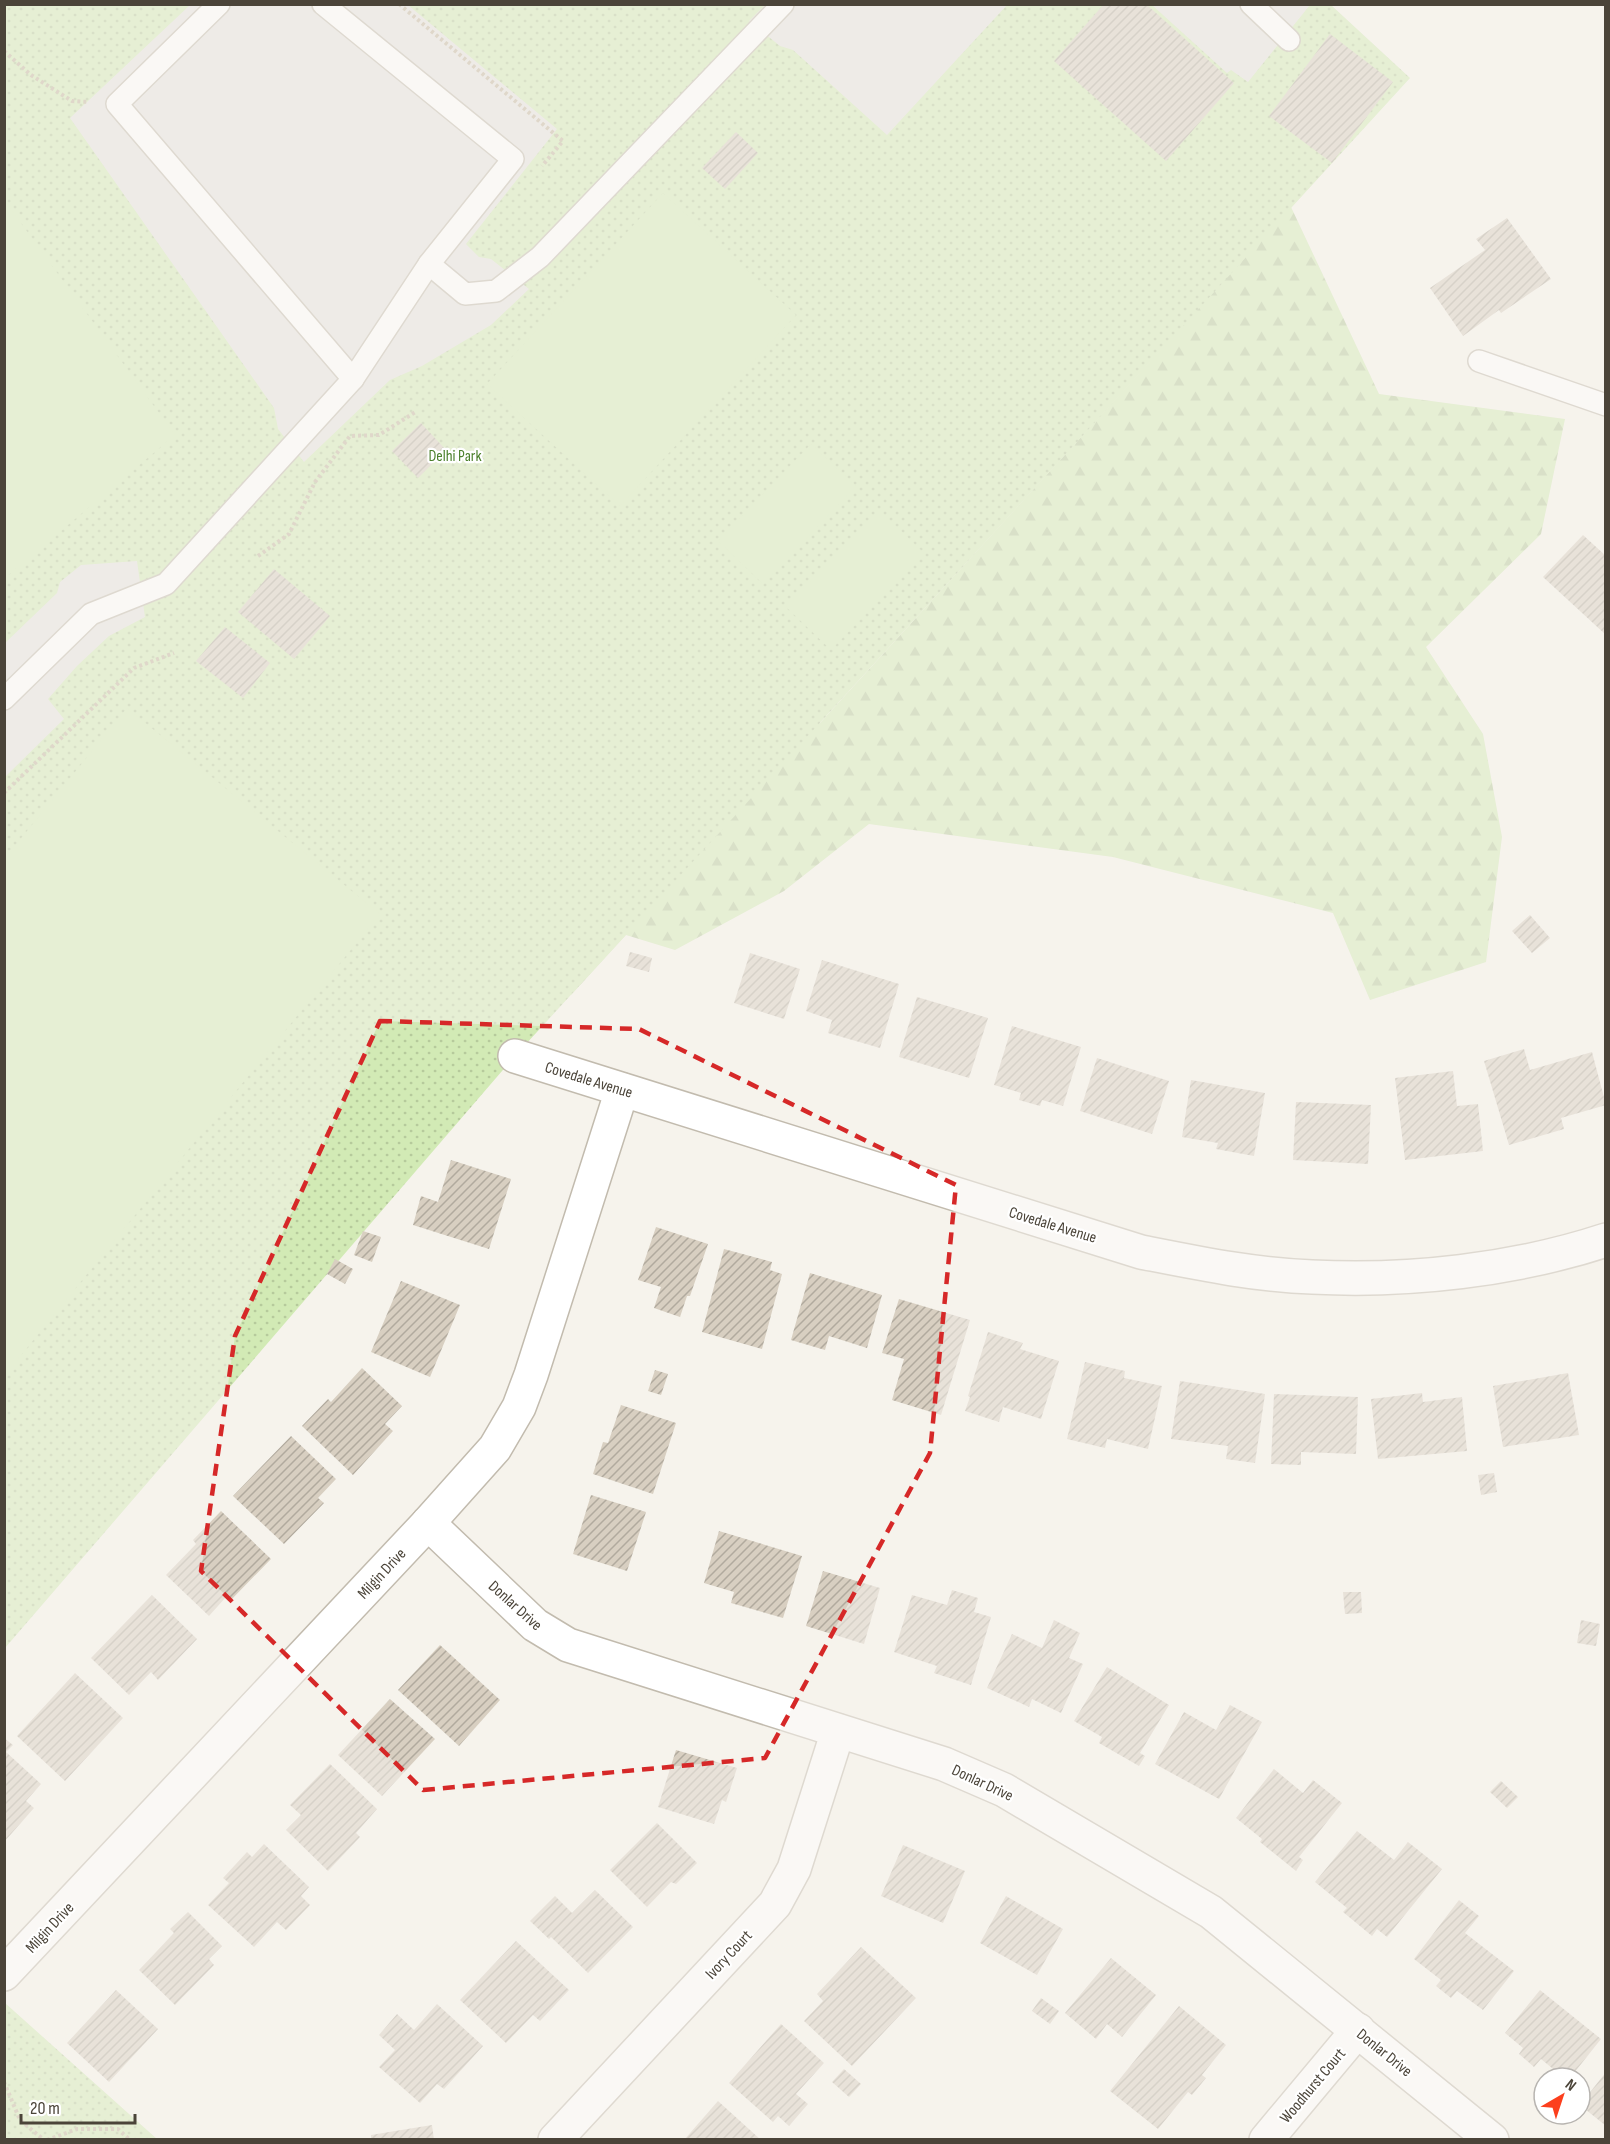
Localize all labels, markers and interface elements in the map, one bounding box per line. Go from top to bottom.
park label: Delhi Park [428,447,482,466]
street label: Covedale Avenue [542,1058,635,1103]
street label: Covedale Avenue [1006,1203,1099,1248]
street label: Milgin Drive [354,1545,410,1603]
street label: Donlar Drive [484,1577,546,1635]
street label: Donlar Drive [949,1761,1016,1806]
street label: Milgin Drive [22,1899,78,1957]
street label: Ivory Court [702,1927,757,1983]
street label: Donlar Drive [1353,2025,1416,2081]
street label: Woodhurst Court [1276,2045,1350,2127]
north arrow [1532,2066,1592,2126]
text: N [1561,2075,1580,2096]
scale bar [21,2087,135,2125]
text: 20 m [30,2098,60,2119]

